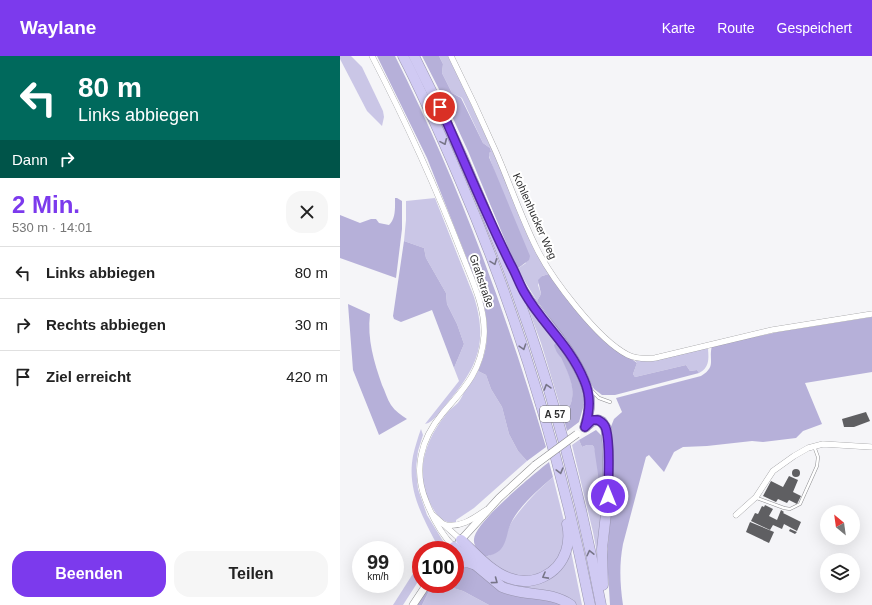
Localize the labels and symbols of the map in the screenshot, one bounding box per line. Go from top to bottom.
pin [423,90,457,124]
one-way arrow [439,138,447,145]
street label: Kohlenhucker Weg [511,171,559,261]
street label: Graftstraße [467,253,497,309]
one-way arrow [489,258,497,265]
one-way arrow [518,343,527,350]
one-way arrow [543,383,552,390]
road number: A 57 [540,406,570,422]
one-way arrow [555,468,564,475]
position arrow [587,475,629,517]
north arrow [820,505,860,545]
speed limit sign: 100 [412,541,464,593]
one-way arrow [587,550,595,556]
one-way arrow [542,571,549,578]
one-way arrow [490,576,497,583]

